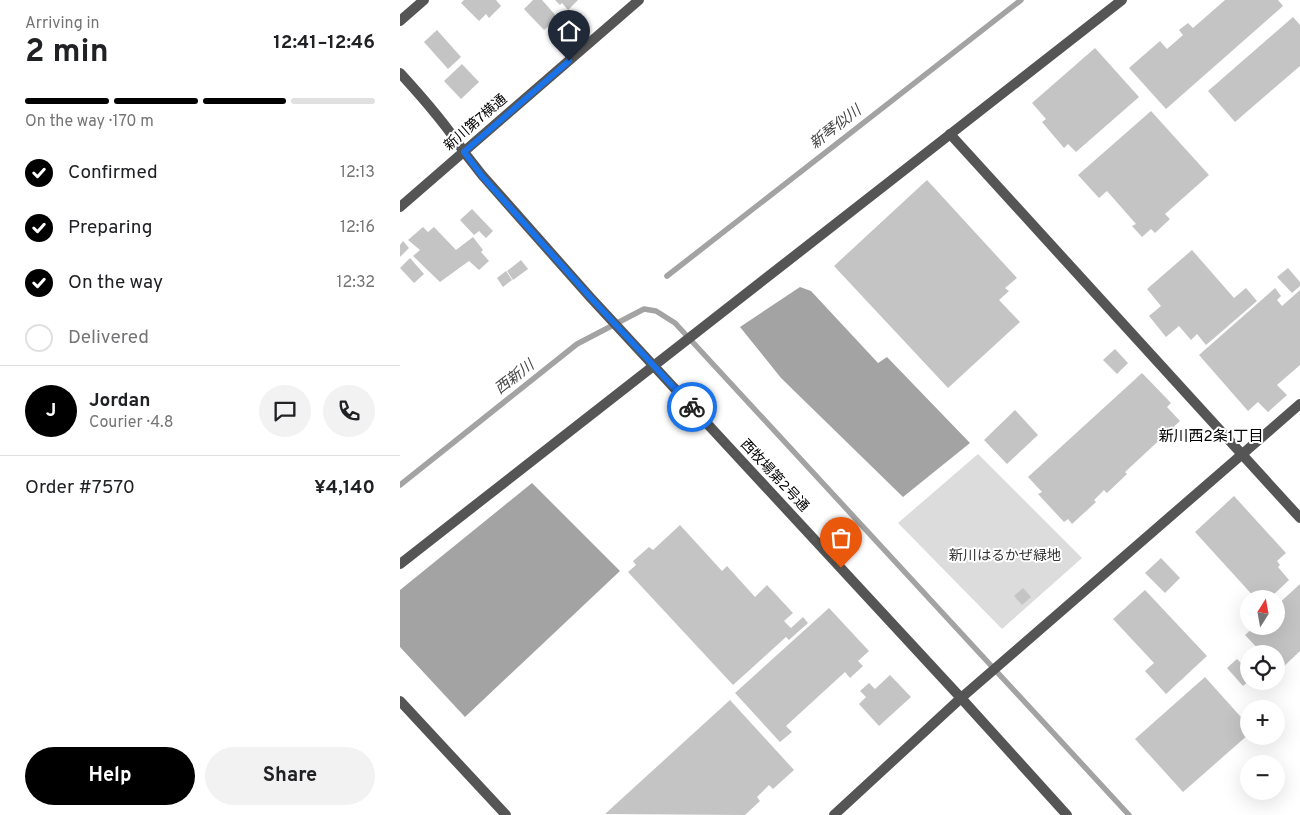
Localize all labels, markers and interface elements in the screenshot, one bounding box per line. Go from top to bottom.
pin [548,10,590,61]
text: Arriving in [25,14,100,34]
icon: home [555,17,583,45]
text: 12:41–12:46 [273,31,375,55]
text: 2 min [25,33,109,73]
street label: 新川第7横通 [441,90,511,155]
water label: 新琴似川 [807,101,867,154]
text: On the way · 170 m [25,112,154,132]
icon: check [25,159,53,187]
text: Confirmed [68,161,158,185]
text: 12:13 [340,163,375,183]
icon: check [25,214,53,242]
text: Preparing [68,216,152,240]
text: 12:16 [340,218,375,238]
icon: check [25,269,53,297]
text: On the way [68,271,163,295]
text: 12:32 [337,273,375,293]
text: Delivered [68,326,149,350]
water label: 西新川 [491,355,540,399]
courier [667,382,717,432]
button: chat [259,385,311,437]
button: phone [323,385,375,437]
text: Jordan [89,389,151,413]
icon: bike [678,393,706,421]
text: J [46,399,56,423]
text: Courier · 4.8 [89,413,173,433]
district label: 新川西2条1丁目 [1159,428,1263,447]
street label: 西牧場第2号通 [736,436,813,516]
text: Order #7570 [25,476,135,500]
text: ¥4,140 [314,476,375,500]
pin [820,517,862,568]
icon: bag [827,524,855,552]
park label: 新川はるかぜ緑地 [949,548,1061,565]
north arrow [1240,590,1285,635]
map controls [1240,590,1285,800]
button: locate [1240,645,1285,690]
button: + [1240,700,1285,745]
button: Help [25,747,195,805]
button: Share [205,747,375,805]
button: − [1240,755,1285,800]

